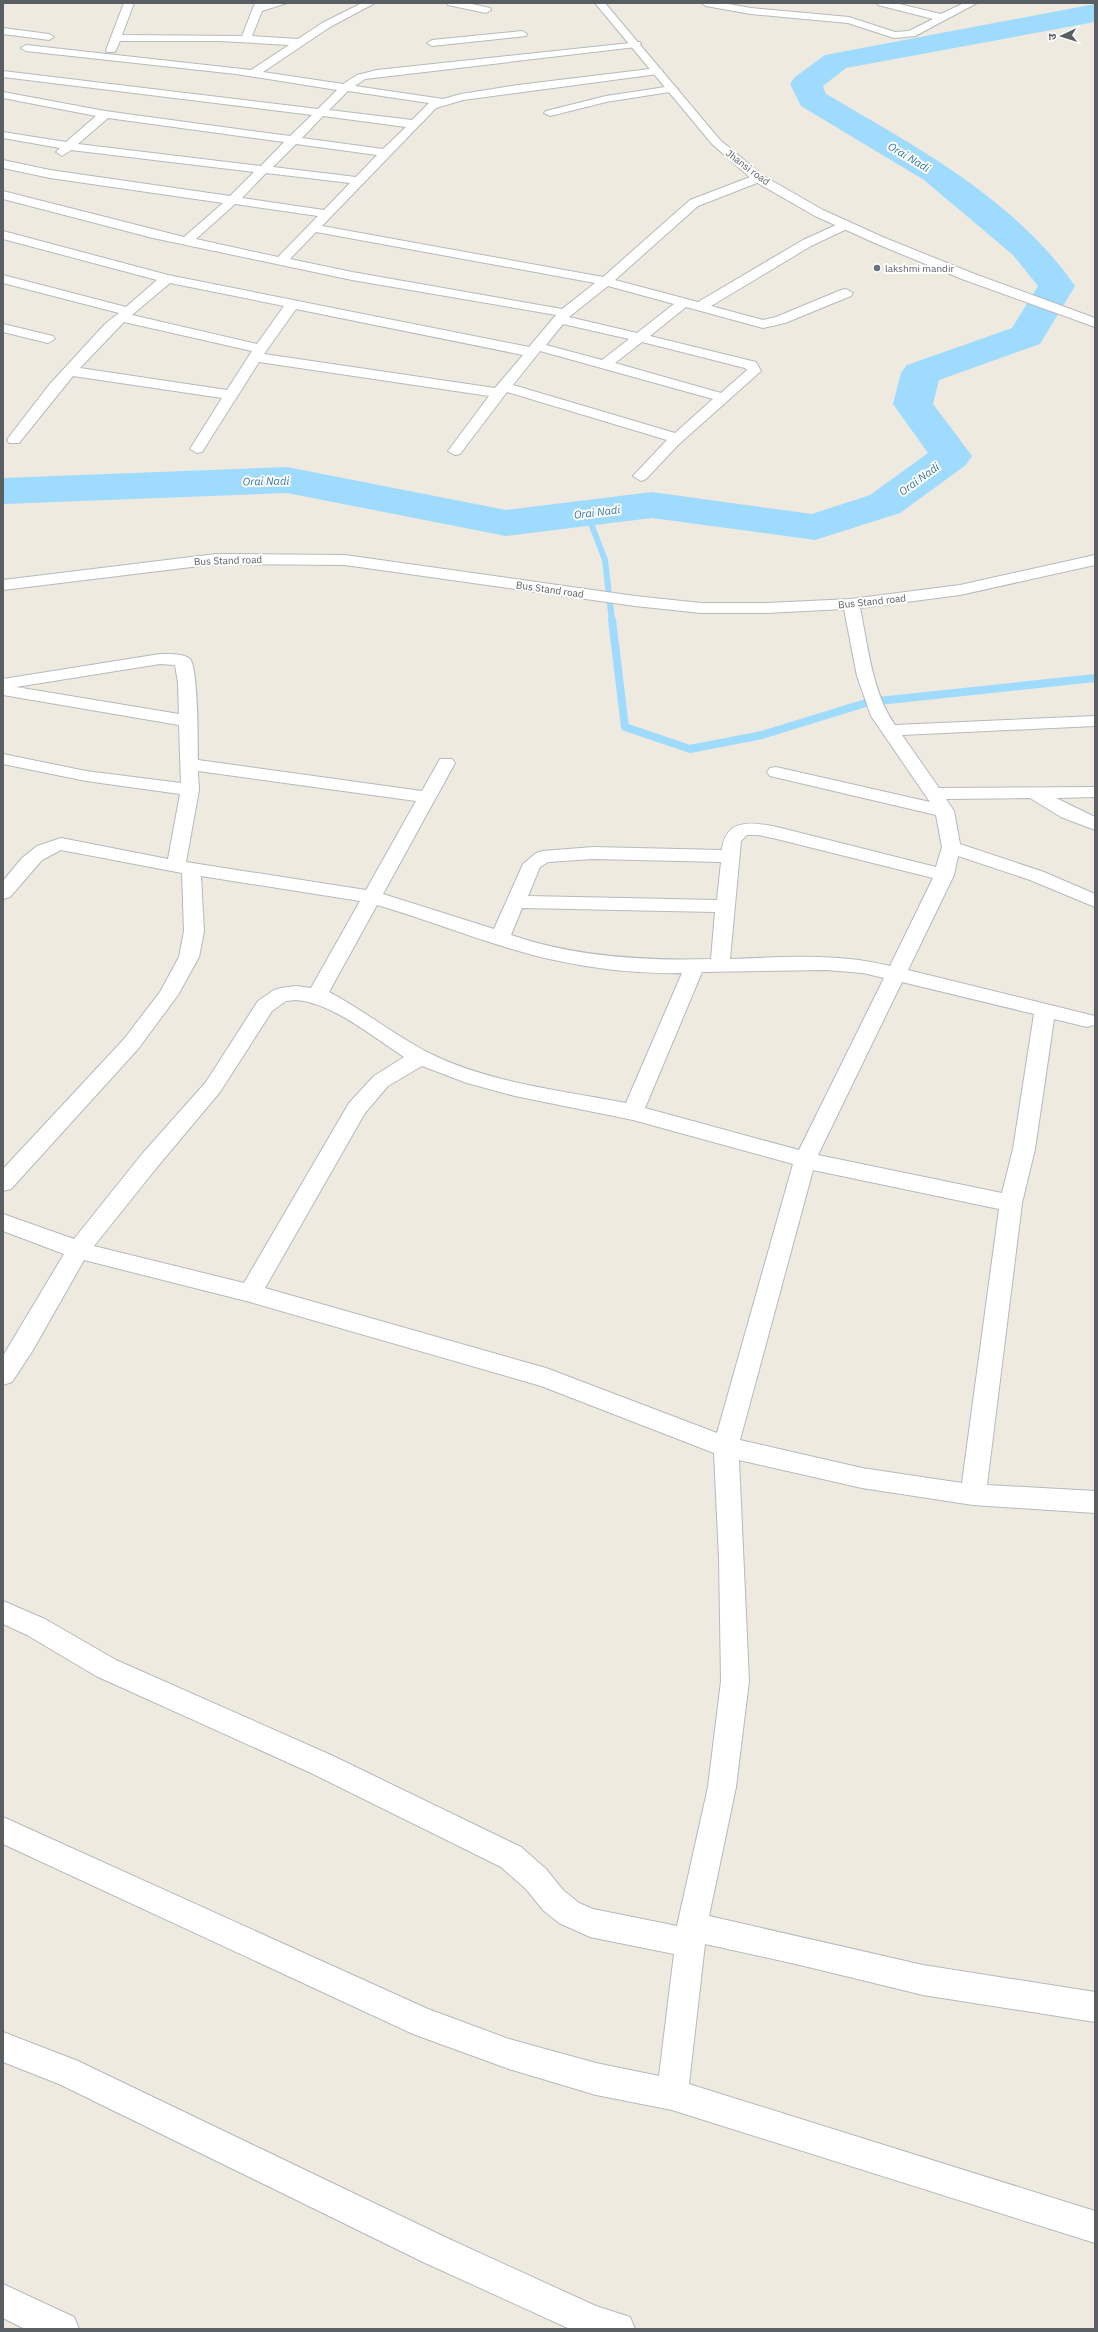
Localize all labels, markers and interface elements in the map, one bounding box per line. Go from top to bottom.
north arrow [1042,16,1082,56]
text: उ [1045,32,1059,40]
water label: Orai Nadi [885,139,933,175]
street label: Jhansi road [723,147,772,188]
place label: lakshmi mandir [885,262,954,275]
marker: lakshmi mandir [872,263,882,273]
water label: Orai Nadi [896,460,942,498]
water label: Orai Nadi [243,474,289,488]
water label: Orai Nadi [573,502,621,522]
street label: Bus Stand road [194,553,262,568]
street label: Bus Stand road [515,578,585,601]
street label: Bus Stand road [837,591,907,612]

